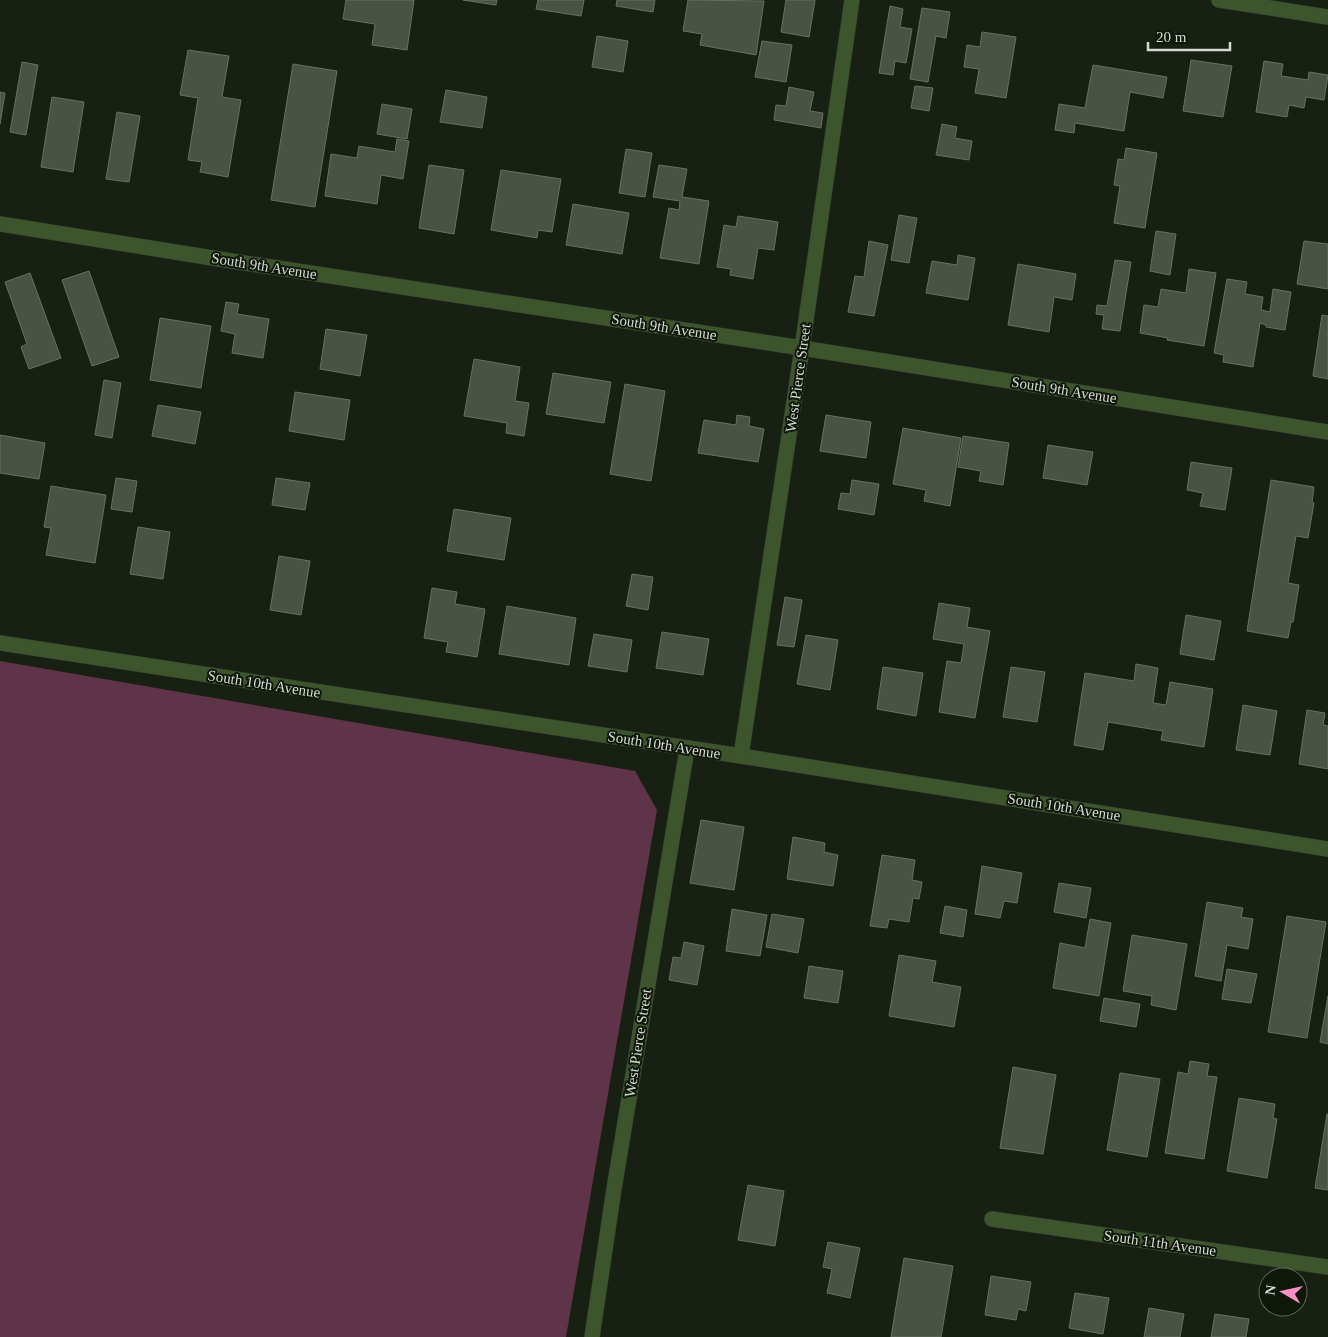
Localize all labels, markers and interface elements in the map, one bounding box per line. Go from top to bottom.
scale bar [1148,20,1230,52]
text: 20 m [1156,29,1187,45]
street label: South 9th Avenue [210,250,318,282]
street label: South 9th Avenue [610,311,718,343]
street label: West Pierce Street [782,322,814,433]
street label: South 9th Avenue [1010,374,1118,406]
street label: South 10th Avenue [207,667,322,701]
street label: South 10th Avenue [607,728,722,762]
street label: South 10th Avenue [1007,790,1122,824]
street label: West Pierce Street [622,987,655,1098]
street label: South 11th Avenue [1103,1227,1218,1259]
north arrow [1258,1267,1308,1317]
text: N [1262,1284,1279,1296]

